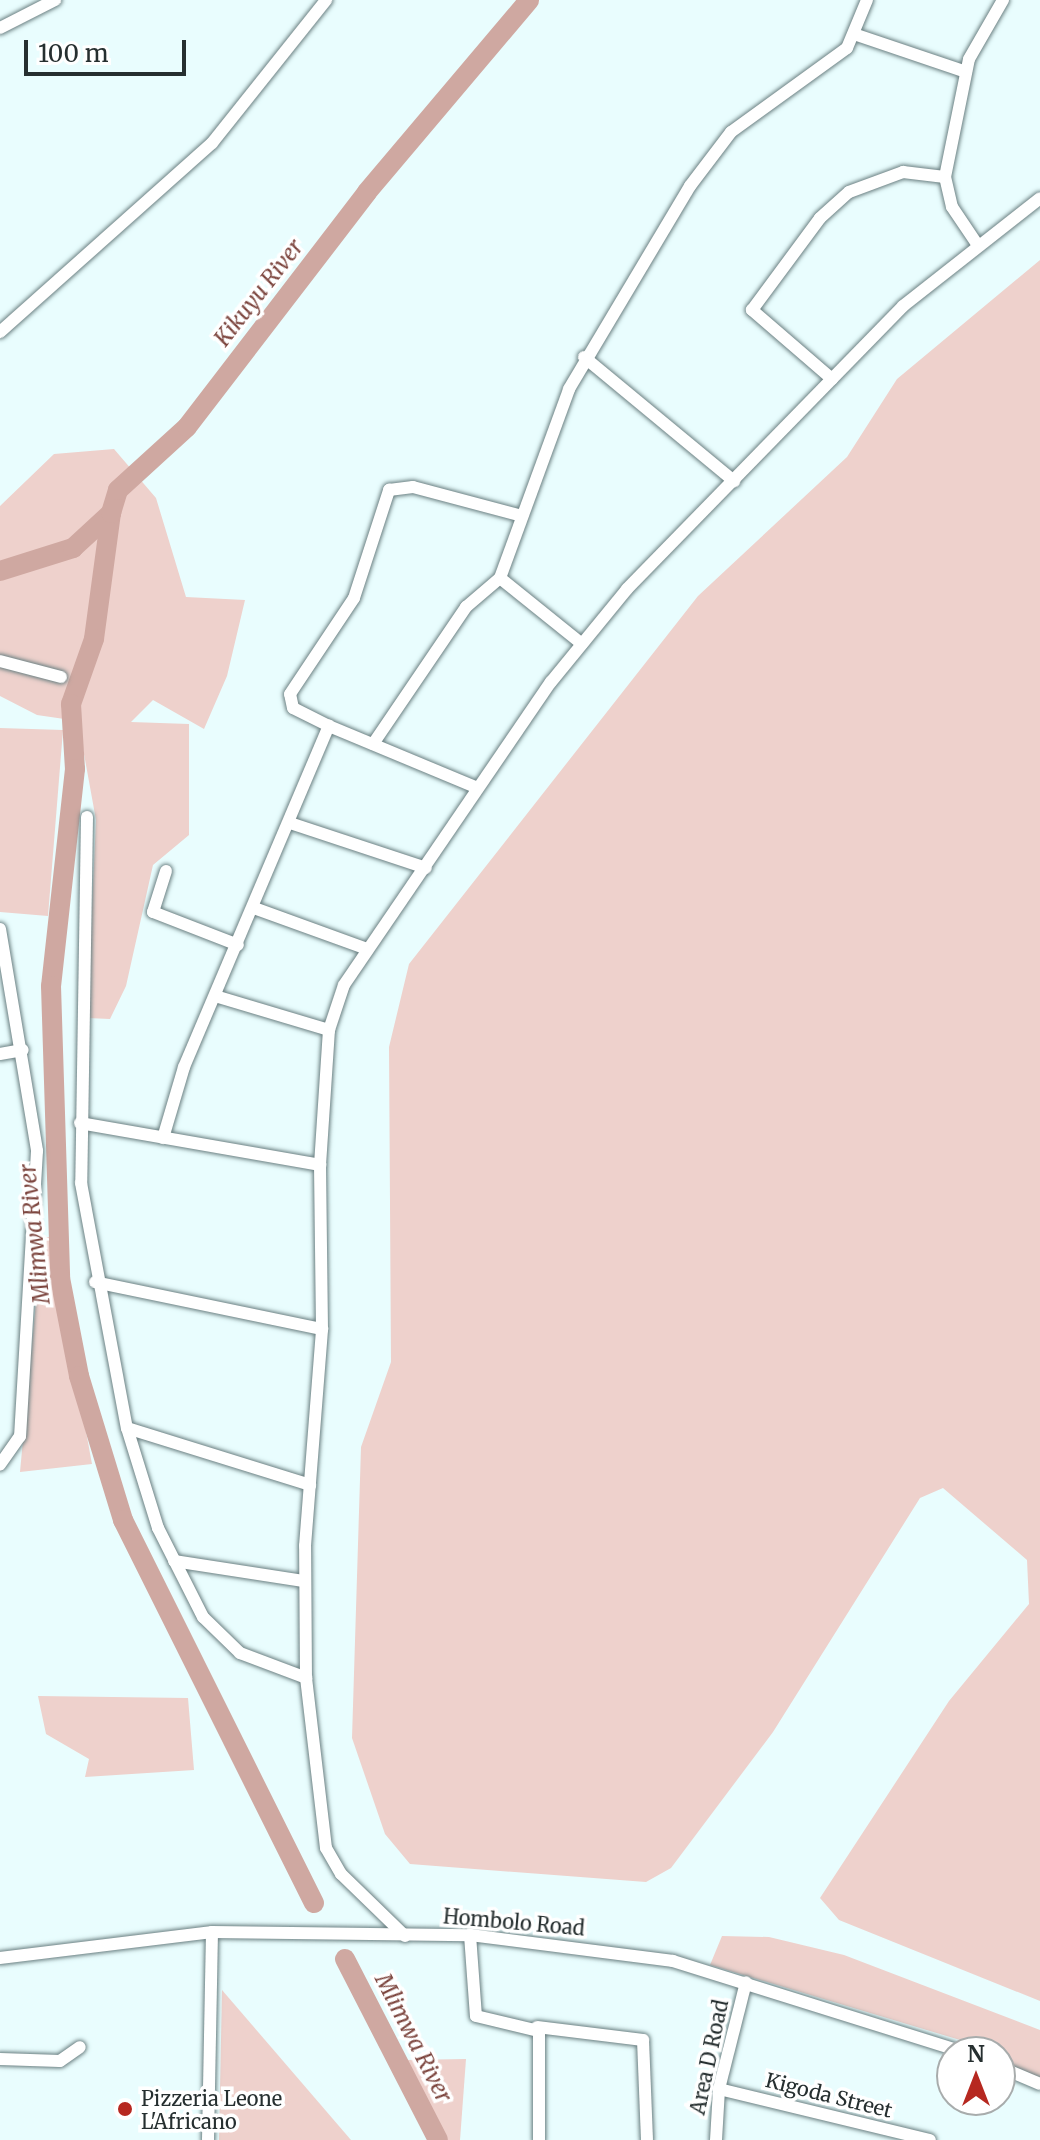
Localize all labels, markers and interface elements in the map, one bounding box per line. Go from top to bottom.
scale bar [28,24,190,74]
text: 100 m [38,38,108,69]
water label: Kikuyu River [209,234,309,352]
water label: Mlimwa River [15,1163,55,1305]
street label: Hombolo Road [442,1904,586,1940]
water label: Mlimwa River [369,1969,457,2107]
street label: Area D Road [685,1997,733,2117]
north arrow [936,2036,1016,2116]
text: N [967,2040,985,2068]
street label: Kigoda Street [763,2068,895,2122]
place label: Pizzeria Leone L'Africano [141,2086,282,2133]
marker: Pizzeria Leone L'Africano [116,2100,134,2118]

